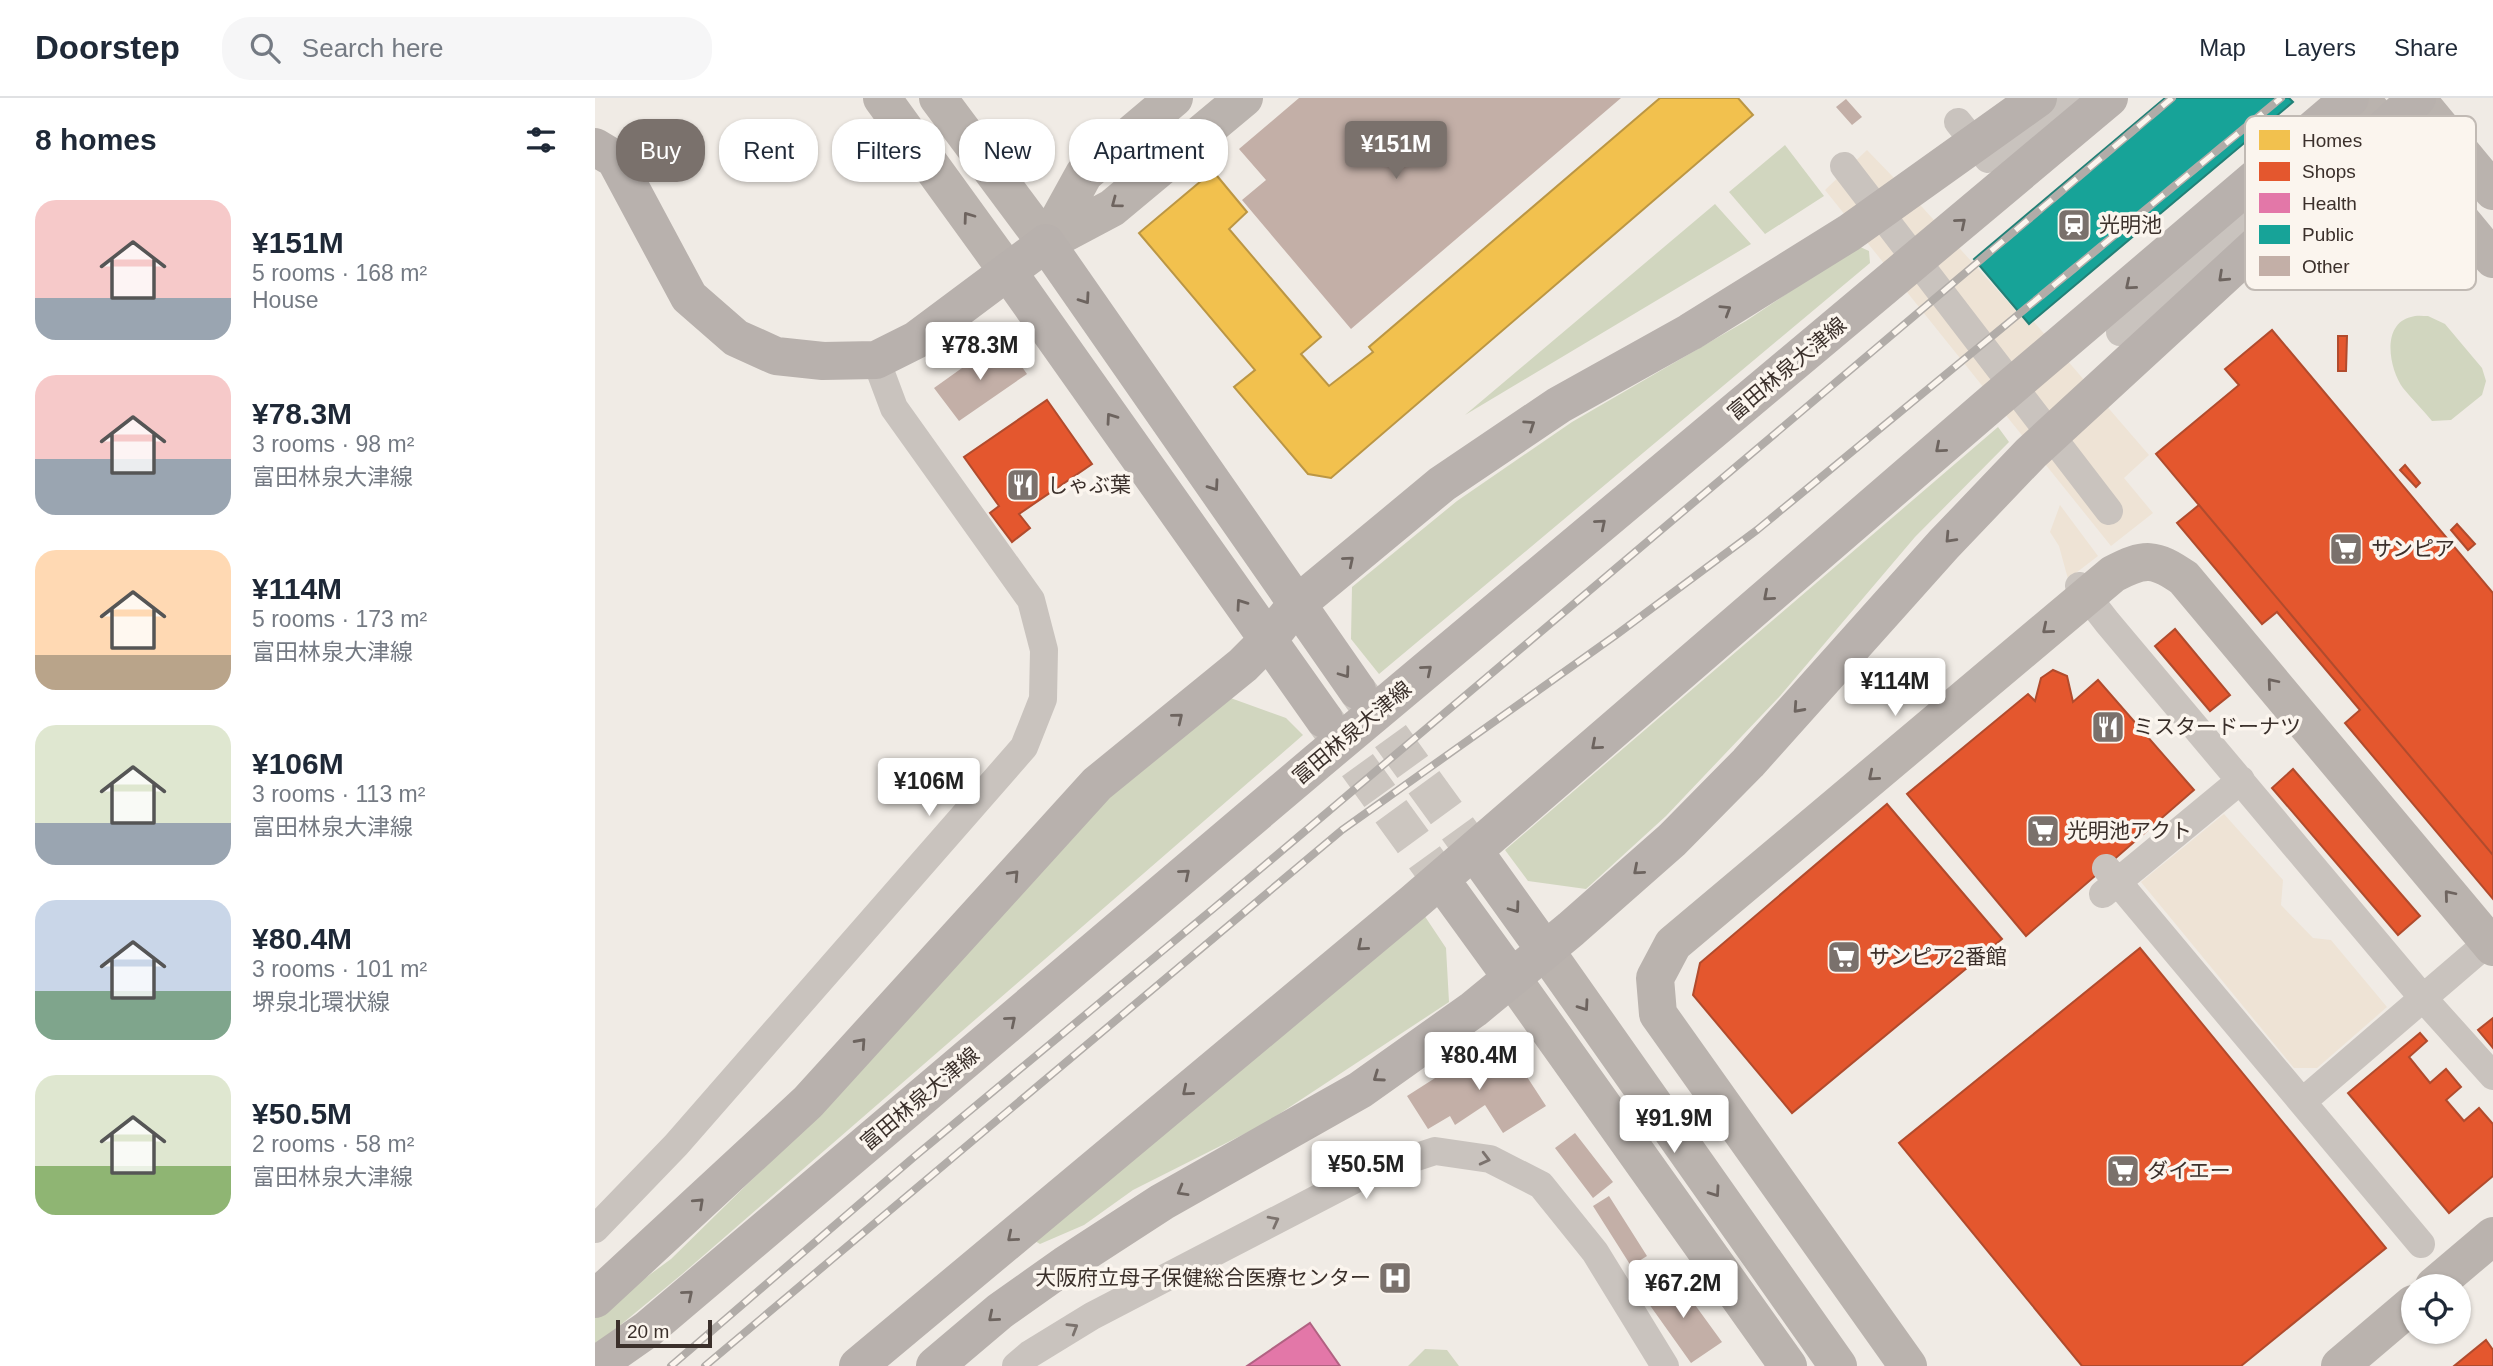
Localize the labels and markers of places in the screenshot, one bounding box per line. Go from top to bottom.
pin: ¥151M [1347,122,1445,181]
station icon: 光明池 [2055,206,2093,244]
place label: 光明池 [2099,213,2162,236]
pin: ¥78.3M [923,322,1037,382]
restaurant icon: しゃぶ葉 [1004,466,1042,504]
place label: しゃぶ葉 [1047,473,1131,496]
supermarket icon: サンピア [2327,530,2365,568]
place label: サンピア [2371,537,2455,560]
pin: ¥114M [1846,658,1944,718]
restaurant icon: ミスタードーナツ [2089,708,2127,746]
place label: ミスタードーナツ [2133,715,2301,738]
pin: ¥106M [880,758,978,818]
supermarket icon: 光明池アクト [2024,812,2062,850]
place label: 光明池アクト [2067,819,2192,842]
supermarket icon: サンピア2番館 [1825,938,1863,976]
place label: サンピア2番館 [1869,945,2007,968]
pin: ¥80.4M [1422,1032,1536,1092]
pin: ¥91.9M [1617,1096,1731,1155]
pin: ¥50.5M [1309,1142,1423,1201]
supermarket icon: ダイエー [2104,1152,2142,1190]
place label: ダイエー [2147,1159,2231,1182]
hospital icon: 大阪府立母子保健総合医療センター [1376,1259,1414,1297]
pin: ¥67.2M [1626,1260,1740,1320]
place label: 大阪府立母子保健総合医療センター [1035,1266,1371,1289]

